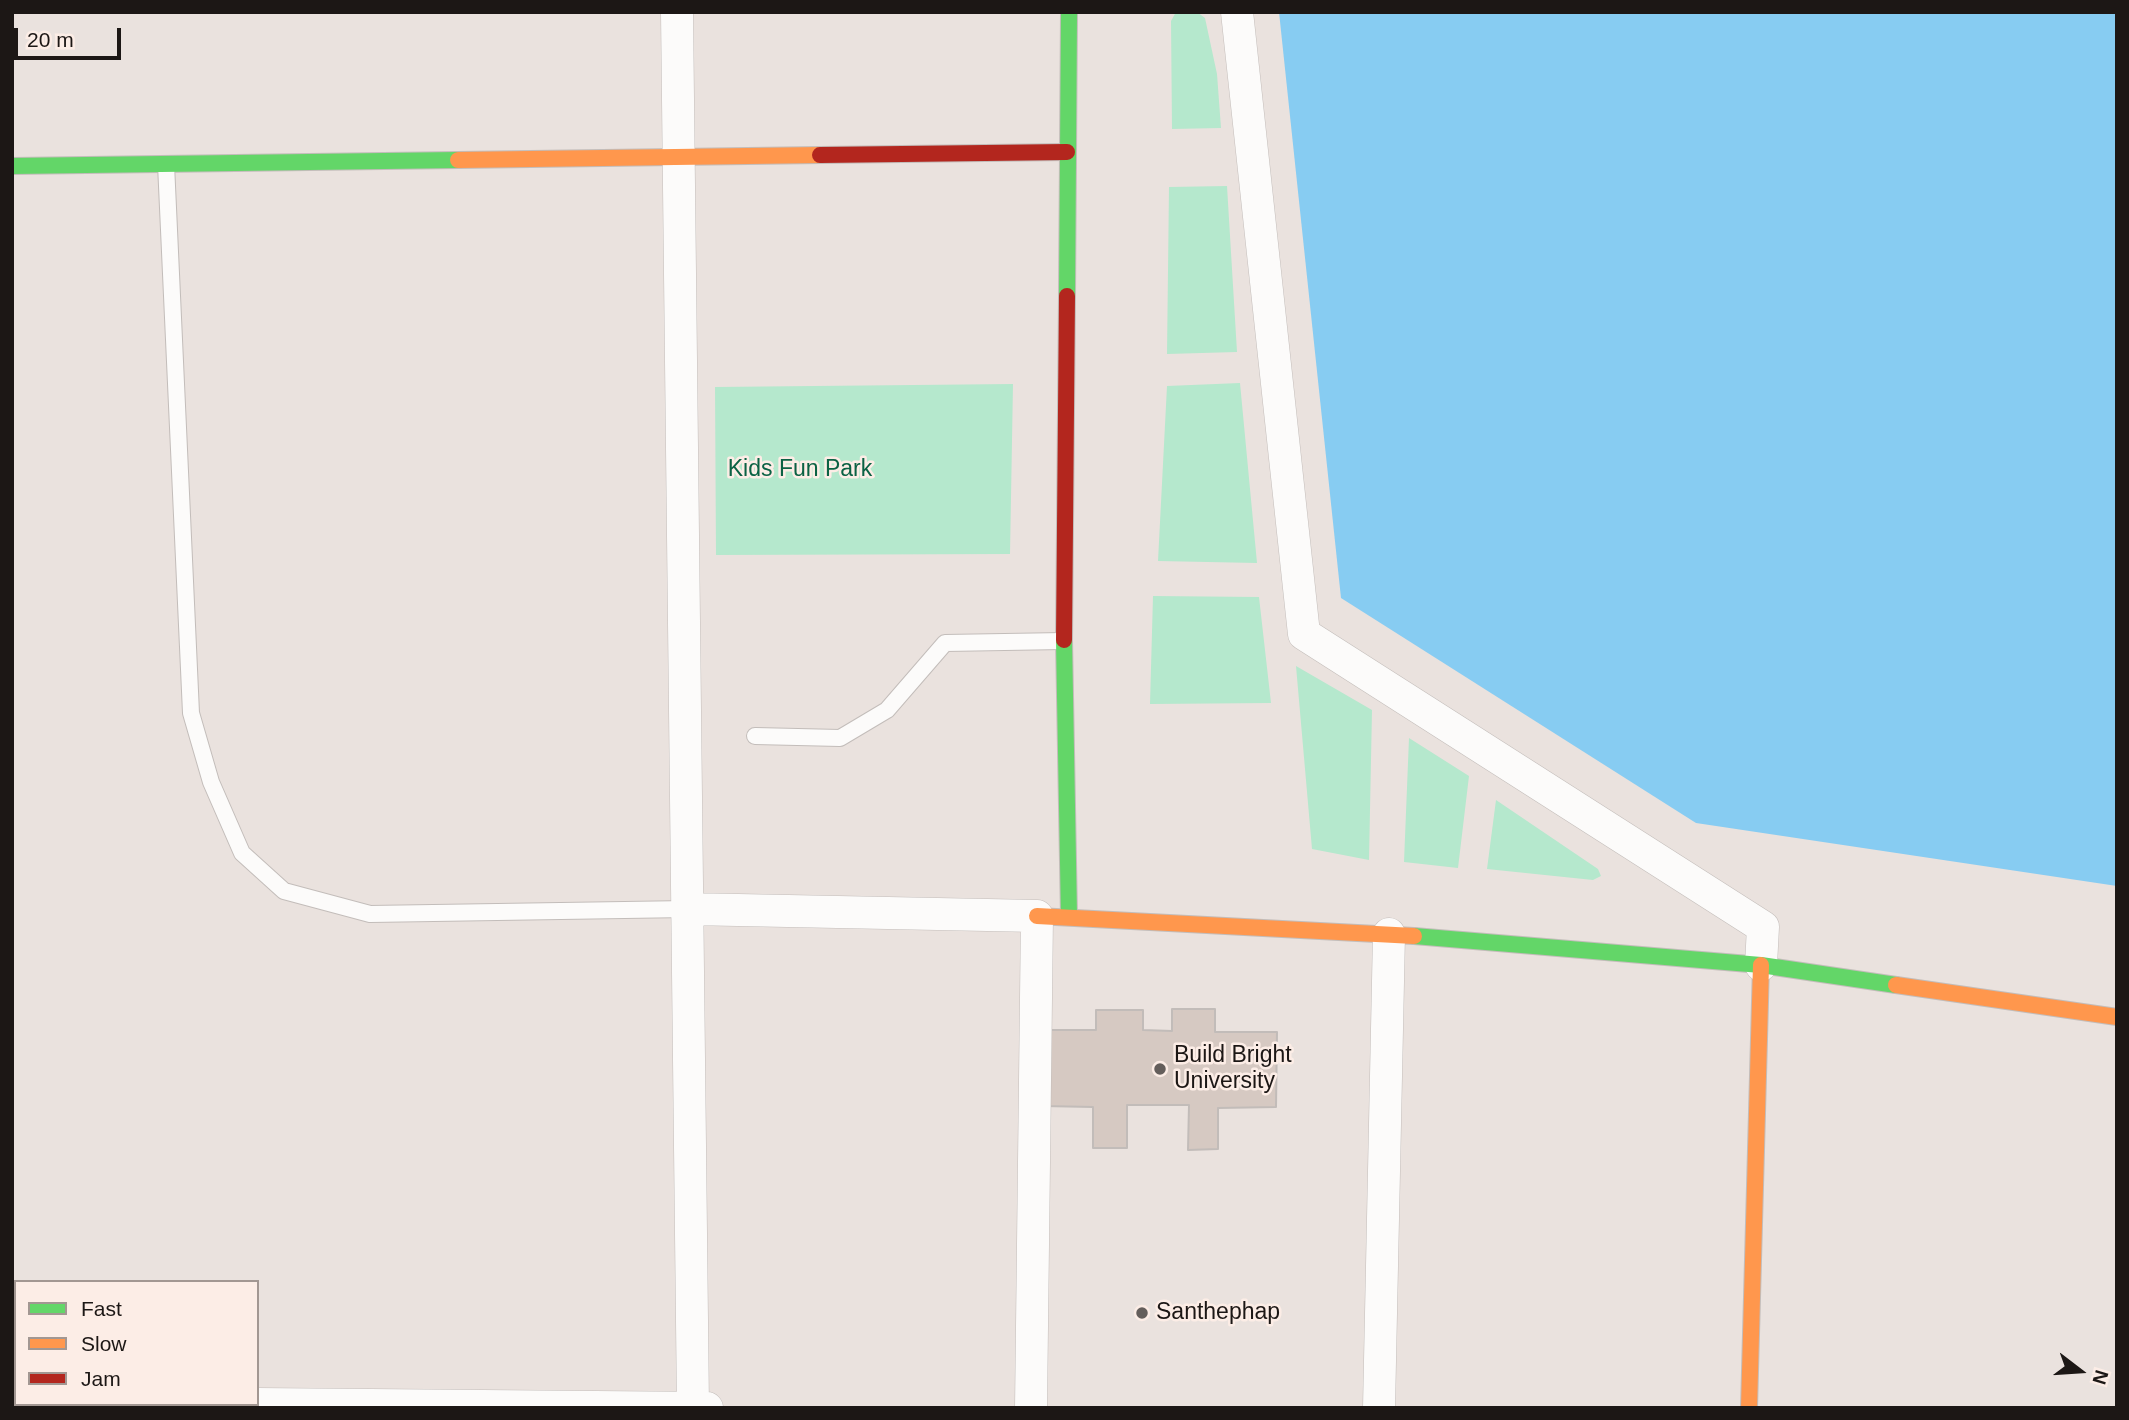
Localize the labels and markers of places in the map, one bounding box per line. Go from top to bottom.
place label: Build Bright University [1174,1042,1292,1096]
marker: Build Bright University [1152,1061,1168,1077]
place label: Santhephap [1156,1299,1280,1327]
marker: Santhephap [1134,1305,1150,1321]

